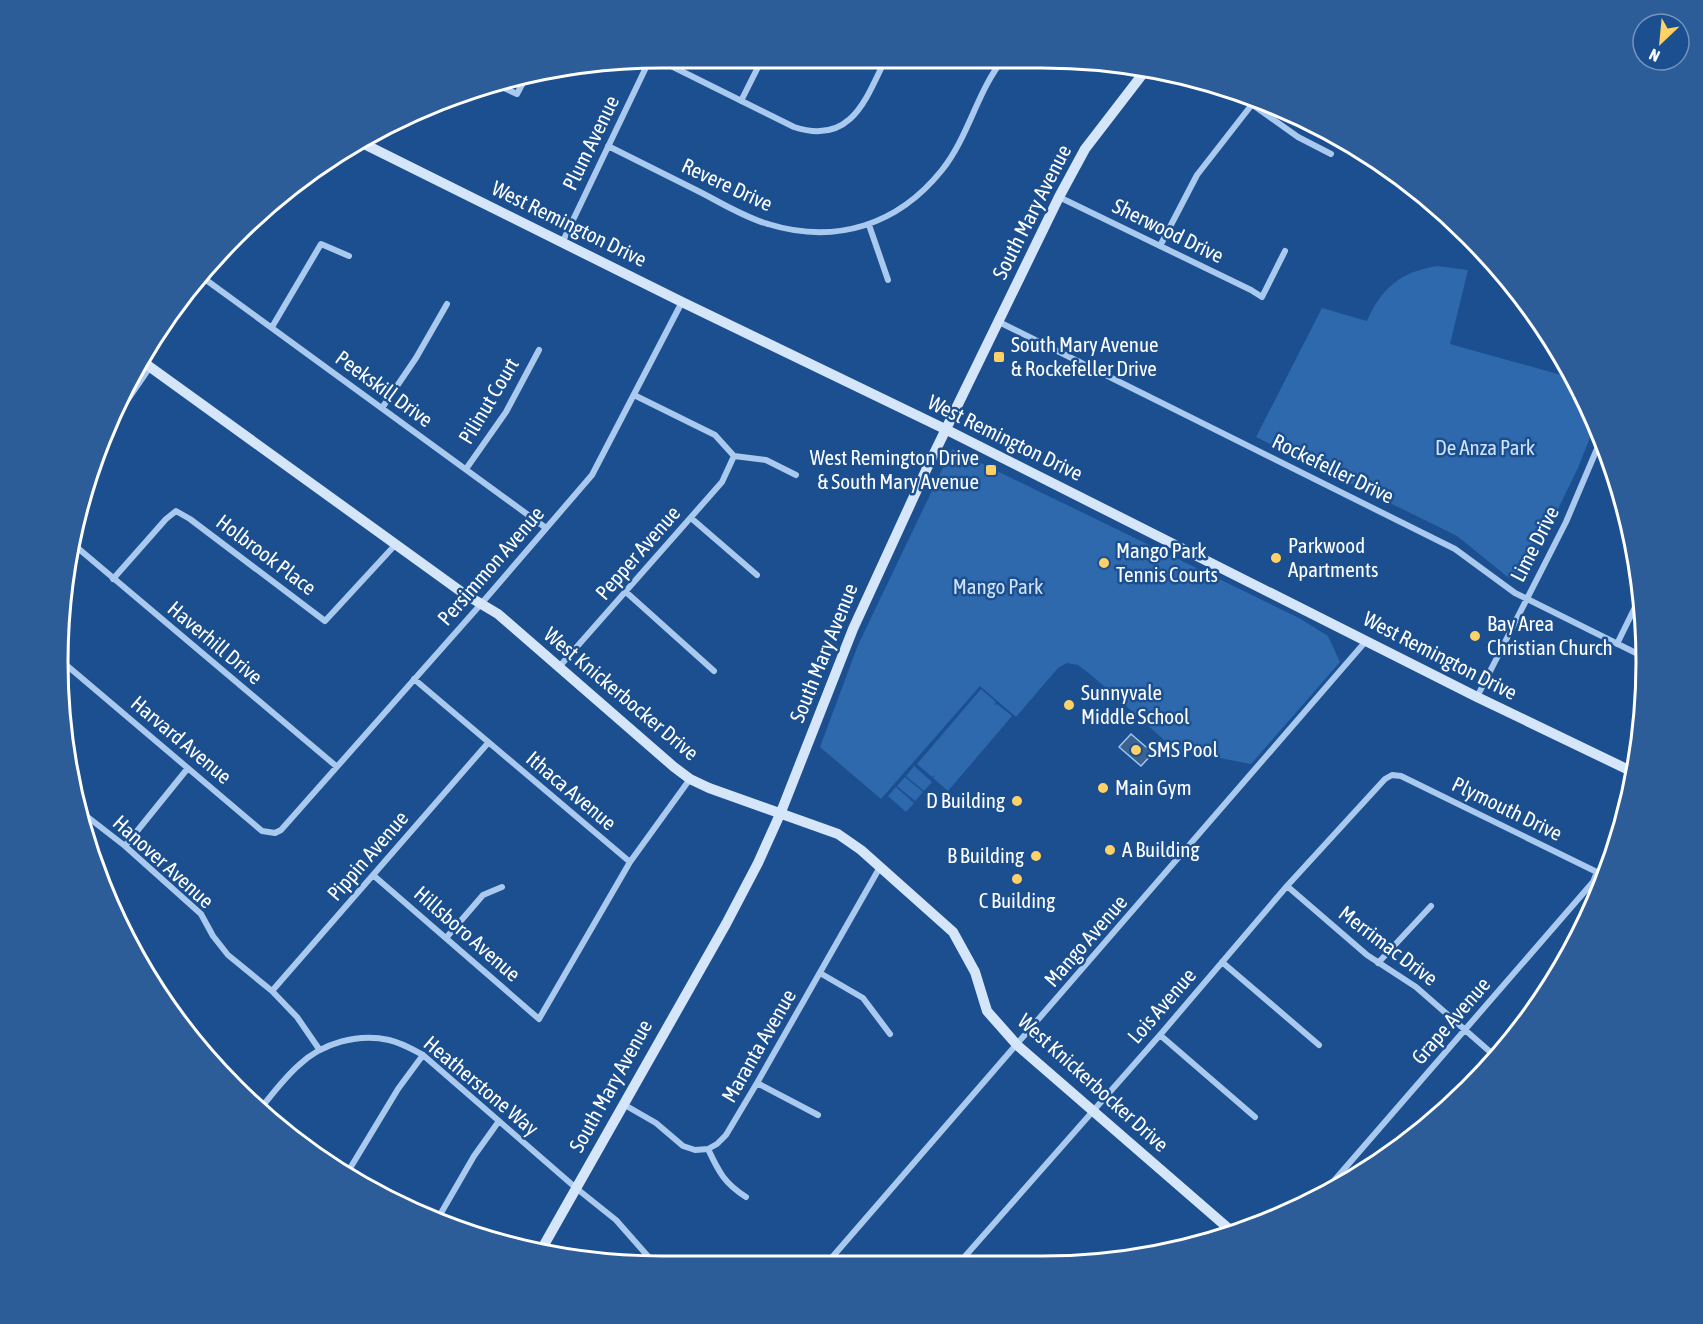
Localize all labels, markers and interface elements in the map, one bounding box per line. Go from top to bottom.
north arrow [1631,12,1691,72]
text: N [1646,45,1663,66]
street label: Plum Avenue [557,91,623,194]
street label: South Mary Avenue [987,140,1075,283]
street label: Revere Drive [678,153,777,216]
street label: West Remington Drive [488,175,651,271]
street label: Sherwood Drive [1109,193,1228,267]
place label: South Mary Avenue & Rockefeller Drive [1011,332,1159,380]
street label: Peekskill Drive [331,345,438,431]
marker: South Mary Avenue & Rockefeller Drive [992,350,1006,364]
street label: Pilinut Court [453,353,523,448]
street label: West Remington Drive [924,389,1087,485]
street label: Rockefeller Drive [1269,428,1398,508]
park label: De Anza Park [1435,435,1535,459]
place label: West Remington Drive & South Mary Avenue [810,445,979,493]
marker: West Remington Drive & South Mary Avenue [984,463,998,477]
street label: Persimmon Avenue [432,501,548,630]
street label: Pepper Avenue [590,501,684,604]
street label: Lime Drive [1505,502,1563,585]
street label: Holbrook Place [212,509,321,599]
place label: Parkwood Apartments [1288,533,1378,581]
place label: Mango Park Tennis Courts [1116,538,1218,586]
marker: Parkwood Apartments [1269,551,1283,565]
marker: Mango Park Tennis Courts [1097,556,1111,570]
park label: Mango Park [953,574,1043,598]
street label: South Mary Avenue [784,580,862,726]
street label: Haverhill Drive [164,596,268,689]
street label: West Remington Drive [1360,606,1521,704]
place label: Bay Area Christian Church [1487,611,1613,659]
street label: West Knickerbocker Drive [540,622,704,765]
marker: Bay Area Christian Church [1468,629,1482,643]
place label: Sunnyvale Middle School [1081,680,1190,728]
street label: Harvard Avenue [127,690,237,788]
marker: Sunnyvale Middle School [1062,698,1076,712]
place label: SMS Pool [1148,737,1218,761]
marker: SMS Pool [1129,743,1143,757]
street label: Ithaca Avenue [522,746,621,835]
street label: Plymouth Drive [1449,771,1566,845]
place label: Main Gym [1115,775,1192,799]
marker: Main Gym [1096,781,1110,795]
place label: D Building [926,788,1005,812]
marker: D Building [1010,794,1024,808]
street label: Pippin Avenue [322,806,413,905]
street label: Hanover Avenue [108,810,219,913]
place label: A Building [1122,837,1199,861]
place label: B Building [947,843,1024,867]
marker: A Building [1103,843,1117,857]
marker: B Building [1029,849,1043,863]
marker: C Building [1010,872,1024,886]
street label: Hillsboro Avenue [410,881,526,986]
place label: C Building [979,888,1055,912]
street label: Mango Avenue [1039,890,1132,991]
street label: Merrimac Drive [1335,900,1443,990]
street label: Lois Avenue [1122,963,1200,1048]
street label: Grape Avenue [1406,972,1494,1069]
street label: Maranta Avenue [716,985,800,1106]
street label: West Knickerbocker Drive [1014,1008,1174,1156]
street label: South Mary Avenue [564,1015,656,1156]
street label: Heatherstone Way [419,1030,544,1140]

